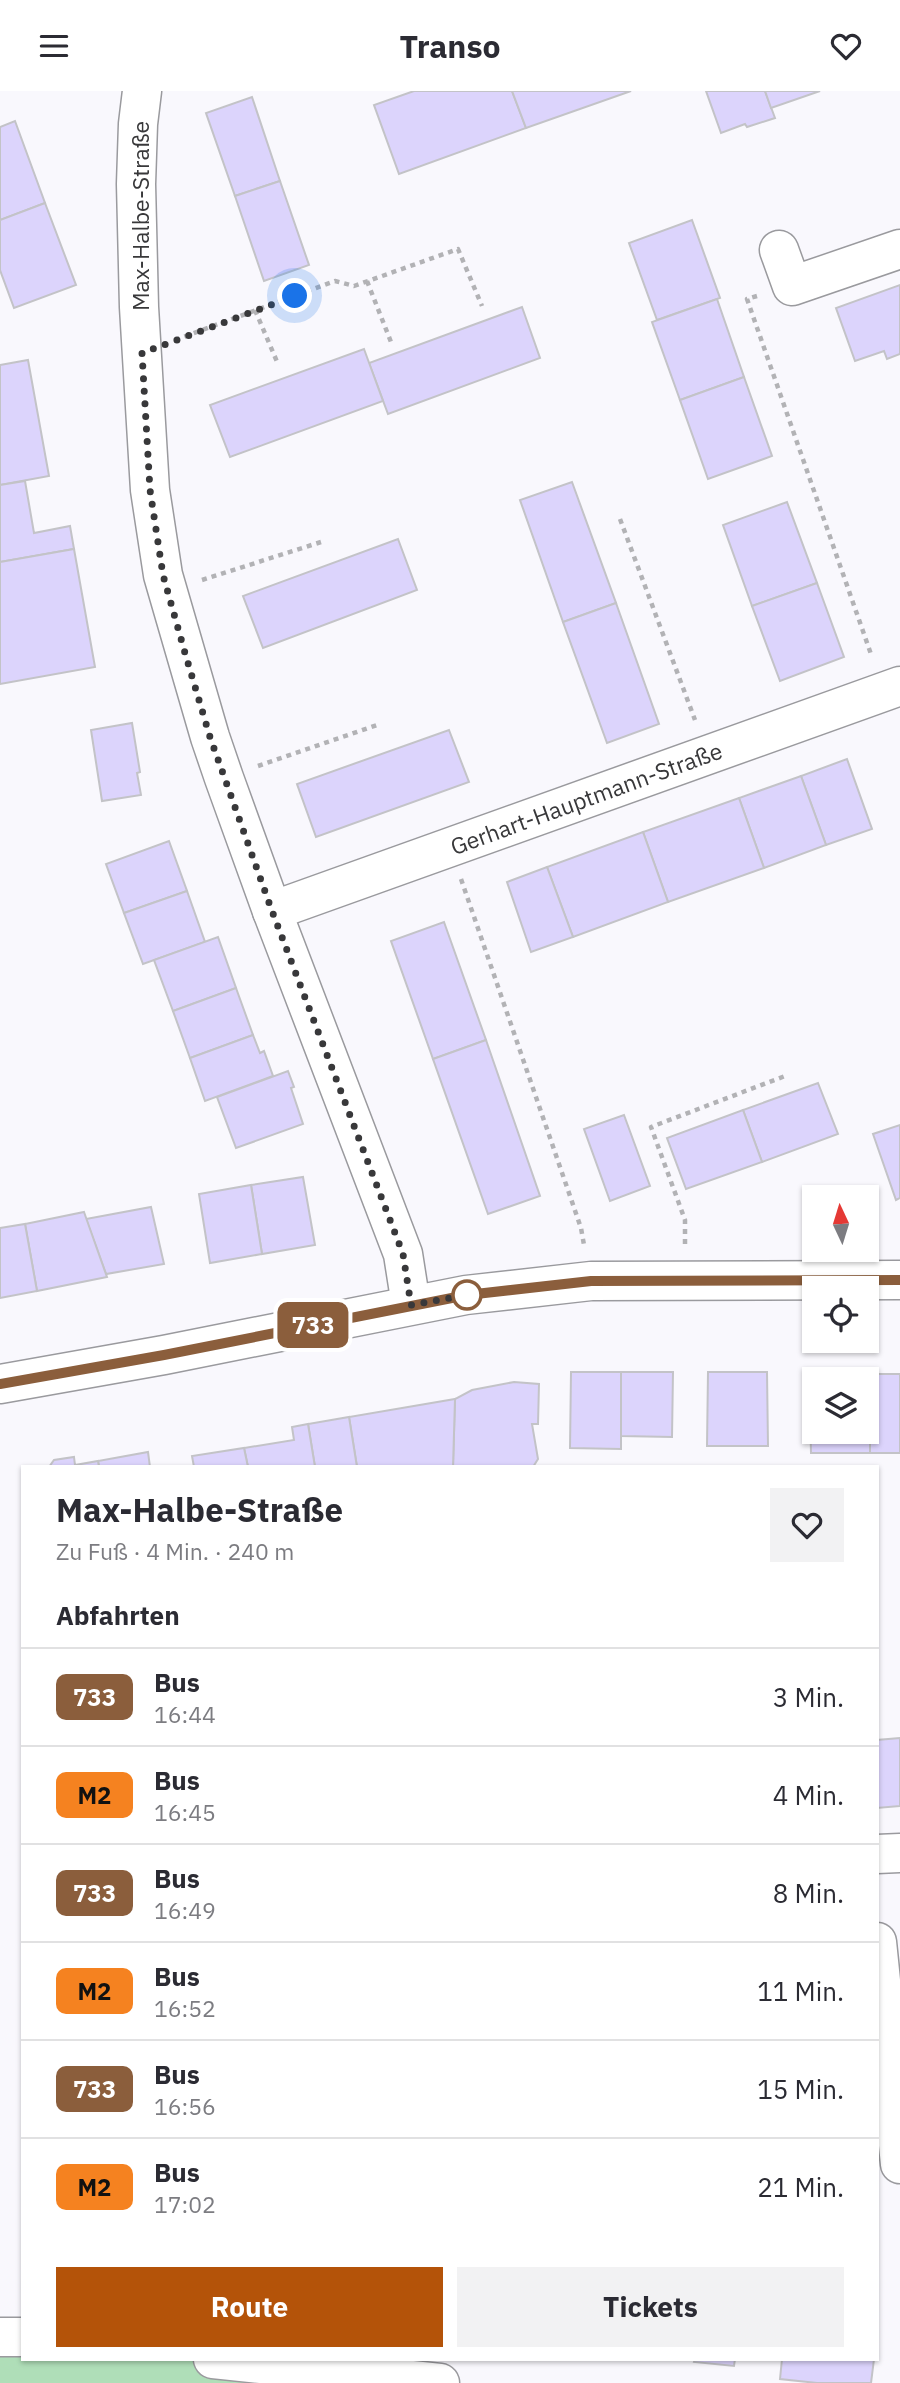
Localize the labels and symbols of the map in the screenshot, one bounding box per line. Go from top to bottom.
street label: Max-Halbe-Straße [125,121,155,311]
your location [277,278,312,313]
street label: Gerhart-Hauptmann-Straße [446,735,726,861]
north arrow [802,1185,878,1262]
unlabelled marker [452,1280,482,1310]
line badge: 733 [273,1302,353,1348]

